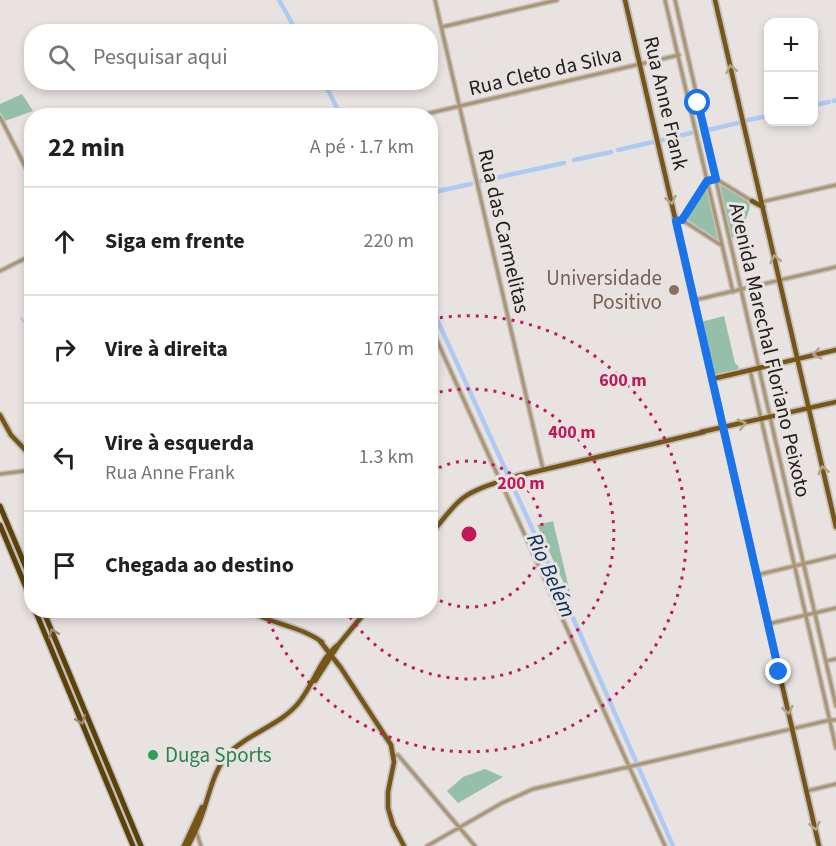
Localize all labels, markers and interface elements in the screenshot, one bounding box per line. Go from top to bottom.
map controls [764,18,818,126]
button: + [764,18,818,72]
search box [24,24,438,90]
street label: Rua Anne Frank [636,33,696,173]
street label: Rua Cleto da Silva [466,39,624,103]
icon: search [45,41,78,74]
text: Pesquisar aqui [93,41,228,73]
one-way arrow [725,65,738,75]
button: − [764,72,818,126]
route start [684,89,710,115]
text: 22 min [48,129,125,166]
text: A pé · 1.7 km [310,133,414,161]
street label: Rua das Carmelitas [471,146,538,316]
one-way arrow [664,195,677,205]
street label: Avenida Marechal Floriano Peixoto [721,200,819,500]
icon: ahead [48,225,81,258]
text: Siga em frente [105,225,245,257]
text: 220 m [364,227,414,255]
one-way arrow [769,255,782,265]
place label: Universidade Positivo [546,263,662,317]
marker: Universidade Positivo [667,283,681,297]
icon: right [48,333,81,366]
text: Vire à direita [105,333,228,365]
text: 170 m [364,335,414,363]
one-way arrow [812,347,822,360]
text: 600 m [599,368,647,393]
one-way arrow [737,418,747,431]
text: 400 m [548,420,596,445]
text: Vire à esquerda [105,427,254,459]
icon: left [48,441,81,474]
text: 1.3 km [359,443,414,471]
text: Rua Anne Frank [105,459,235,487]
one-way arrow [817,465,830,475]
text: 200 m [497,471,545,496]
centre of rings [459,524,479,544]
water label: Rio Belém [518,528,584,623]
icon: arrive [48,549,81,582]
text: Chegada ao destino [105,549,294,581]
one-way arrow [48,629,60,640]
route end [765,658,791,684]
one-way arrow [781,705,794,715]
one-way arrow [74,714,86,725]
place label: Duga Sports [165,740,272,770]
marker: Duga Sports [146,748,160,762]
one-way arrow [808,821,821,831]

